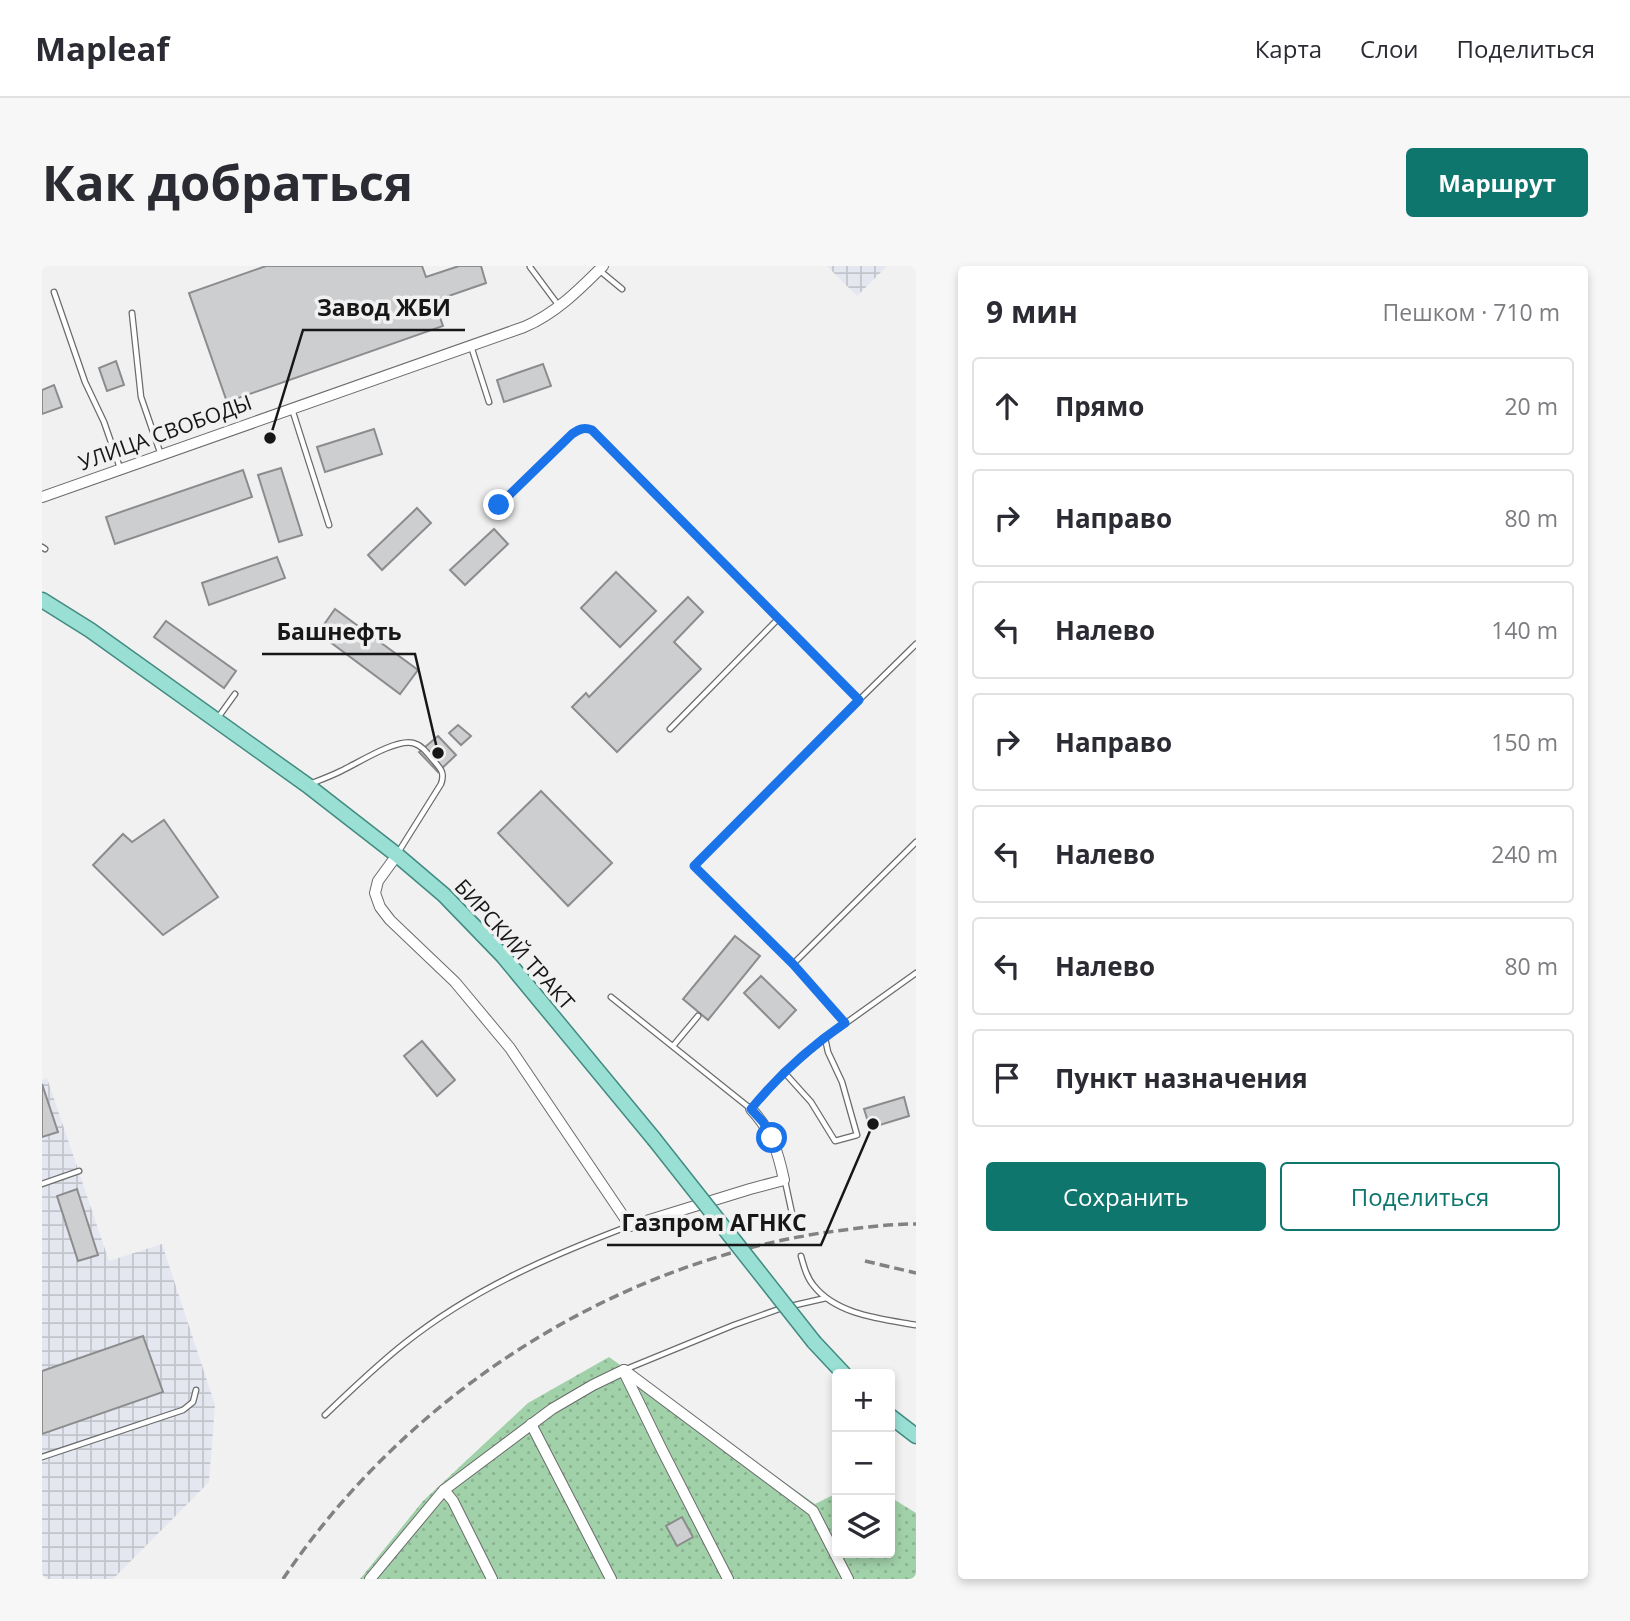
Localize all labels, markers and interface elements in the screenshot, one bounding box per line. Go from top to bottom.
text: Mapleaf [35,26,169,71]
text: Карта [1255,32,1322,65]
text: Слои [1360,32,1419,65]
text: Поделиться [1457,32,1595,65]
button: Маршрут [1406,148,1588,217]
text: Как добраться [42,149,413,215]
callout: Завод ЖБИ [303,286,465,330]
text: Завод ЖБИ [317,291,451,323]
text: 9 мин [986,291,1078,332]
text: Пешком · 710 m [1383,296,1560,328]
icon: ahead [988,387,1026,425]
street label: УЛИЦА СВОБОДЫ [75,388,255,476]
text: Прямо [1055,388,1144,424]
text: 20 m [1504,390,1558,422]
route end [483,489,514,520]
icon: right [988,499,1026,537]
text: Направо [1055,500,1172,536]
text: 80 m [1504,502,1558,534]
callout: Башнефть [262,610,415,654]
icon: left [988,611,1026,649]
text: Налево [1055,612,1155,648]
text: 140 m [1491,614,1558,646]
text: Башнефть [276,615,402,647]
icon: right [988,723,1026,761]
text: Направо [1055,724,1172,760]
text: 150 m [1491,726,1558,758]
icon: left [988,835,1026,873]
text: Налево [1055,836,1155,872]
text: 240 m [1491,838,1558,870]
street label: БИРСКИЙ ТРАКТ [449,873,581,1016]
icon: left [988,947,1026,985]
text: Налево [1055,948,1155,984]
text: 80 m [1504,950,1558,982]
icon: arrive [988,1059,1026,1097]
text: Пункт назначения [1055,1060,1308,1096]
route start [756,1122,787,1153]
button: Сохранить [986,1162,1266,1231]
button: Поделиться [1280,1162,1560,1231]
callout: Газпром АГНКС [607,1201,821,1245]
text: Газпром АГНКС [621,1206,807,1238]
map controls [832,1369,895,1558]
button: + [832,1369,895,1432]
button: − [832,1432,895,1495]
button: layers [832,1495,895,1558]

